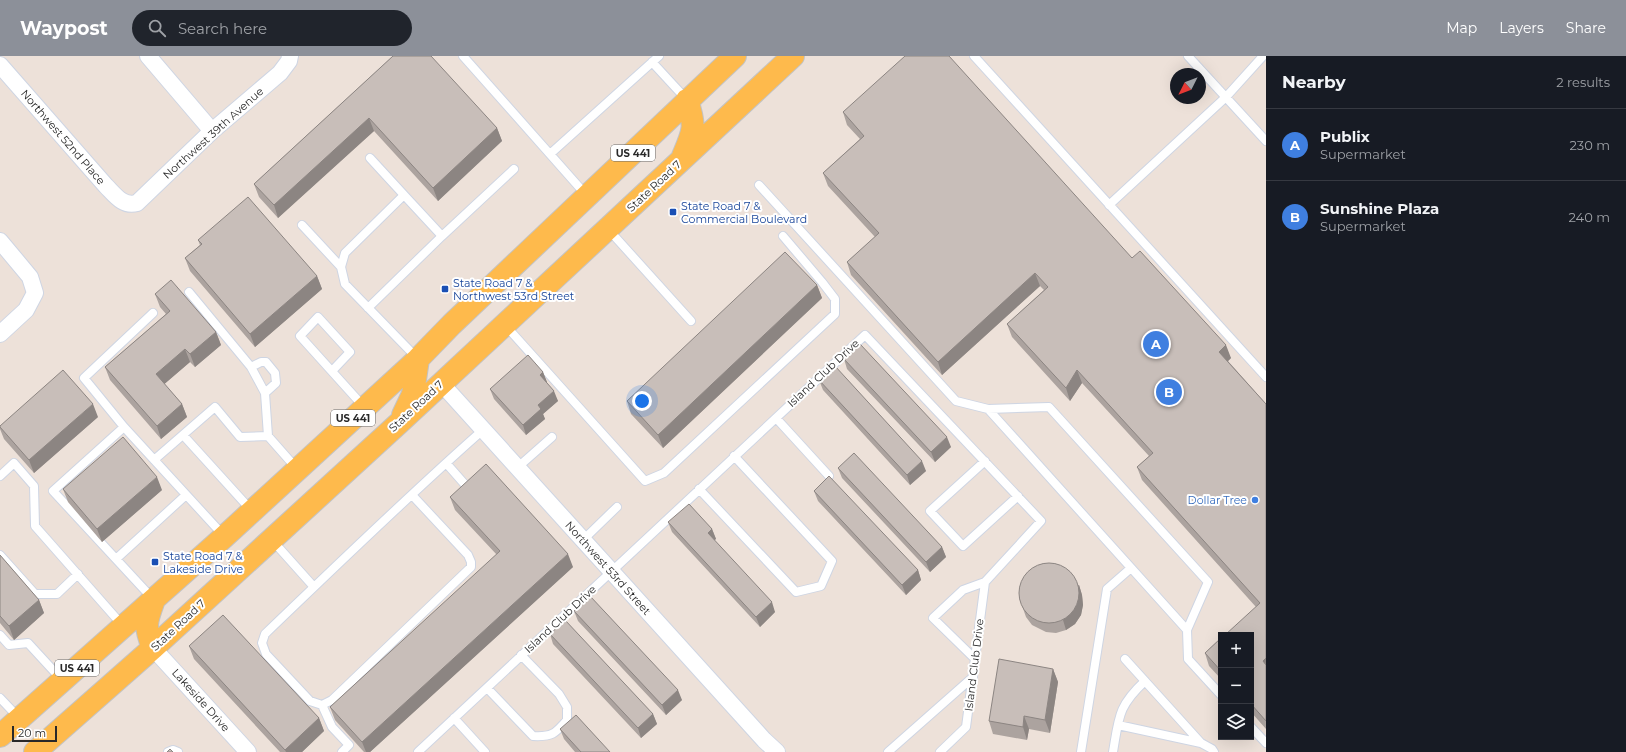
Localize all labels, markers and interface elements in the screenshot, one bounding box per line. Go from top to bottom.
search box [132,10,412,46]
text: Waypost [20,17,108,40]
icon: search [146,17,168,39]
text: Search here [178,19,267,38]
text: Map [1446,19,1477,37]
text: Layers [1499,19,1544,37]
text: Share [1566,19,1606,37]
north arrow [1170,68,1206,104]
text: Nearby [1282,72,1346,92]
text: 2 results [1556,74,1610,90]
street label: Northwest 39th Avenue [160,84,266,182]
street label: Northwest 52nd Place [18,87,108,188]
text: Publix [1320,127,1370,146]
text: A [1290,137,1300,153]
text: 230 m [1569,137,1610,153]
road number: US 441 [611,145,655,161]
text: Supermarket [1320,146,1406,162]
street label: State Road 7 [624,157,684,215]
place label: State Road 7 & Commercial Boulevard [681,199,807,226]
text: Sunshine Plaza [1320,199,1439,218]
marker: State Road 7 & Commercial Boulevard [668,207,678,217]
text: B [1290,209,1300,225]
text: 240 m [1569,209,1610,225]
text: Supermarket [1320,218,1406,234]
place label: State Road 7 & Northwest 53rd Street [453,276,575,303]
marker: State Road 7 & Northwest 53rd Street [440,284,450,294]
pin: A [1143,329,1169,359]
street label: Island Club Drive [784,336,862,410]
street label: State Road 7 [386,377,446,435]
pin: B [1156,377,1182,407]
your location [632,391,652,411]
road number: US 441 [331,410,375,426]
place label: Dollar Tree [1188,493,1247,507]
marker: Dollar Tree [1250,495,1260,505]
street label: Northwest 53rd Street [562,518,654,618]
place label: State Road 7 & Lakeside Drive [163,549,243,576]
marker: State Road 7 & Lakeside Drive [150,557,160,567]
street label: Island Club Drive [521,582,599,656]
street label: State Road 7 [148,596,208,654]
street label: Island Club Drive [961,618,987,712]
map controls [1218,632,1254,740]
button: + [1218,632,1254,668]
road number: US 441 [55,660,99,676]
street label: Lakeside Drive [169,666,233,735]
button: − [1218,668,1254,704]
button: layers [1218,704,1254,740]
scale bar [12,724,57,743]
text: 20 m [18,726,46,740]

